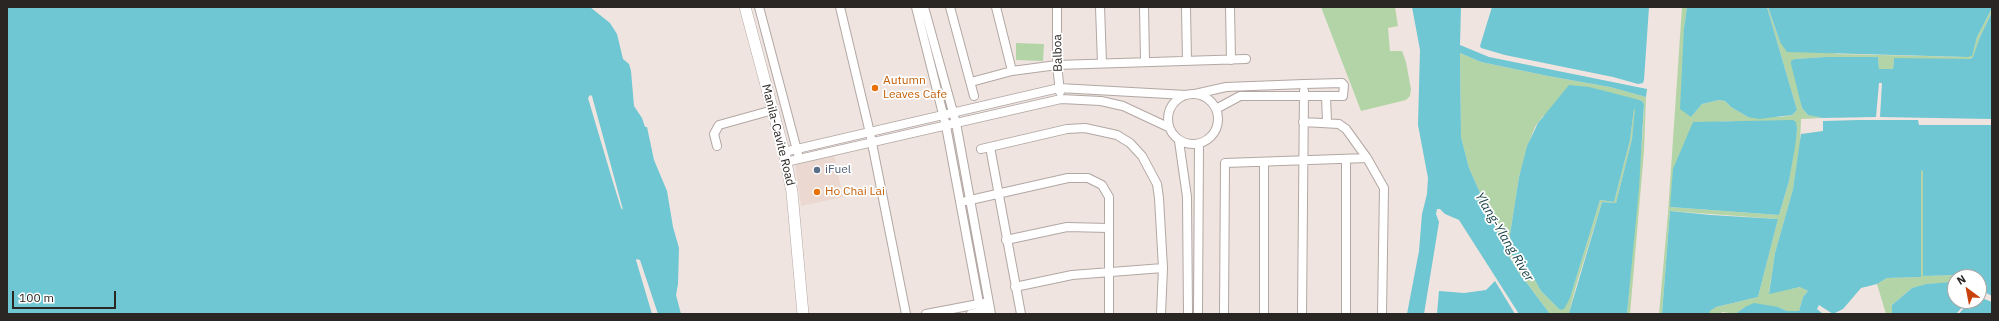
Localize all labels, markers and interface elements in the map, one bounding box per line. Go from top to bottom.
street label: Balboa [1050,34,1066,72]
place label: Autumn Leaves Cafe [883,74,947,102]
street label: Manila-Cavite Road [758,83,798,187]
marker: Autumn Leaves Cafe [870,83,880,93]
place label: iFuel [825,163,851,177]
marker: iFuel [812,165,822,175]
place label: Ho Chai Lai [825,185,885,199]
marker: Ho Chai Lai [812,187,822,197]
water label: Ylang-Ylang River [1471,190,1537,284]
north arrow [1947,269,1987,309]
text: N [1954,272,1968,288]
scale bar [14,283,118,309]
text: 100 m [19,290,54,305]

